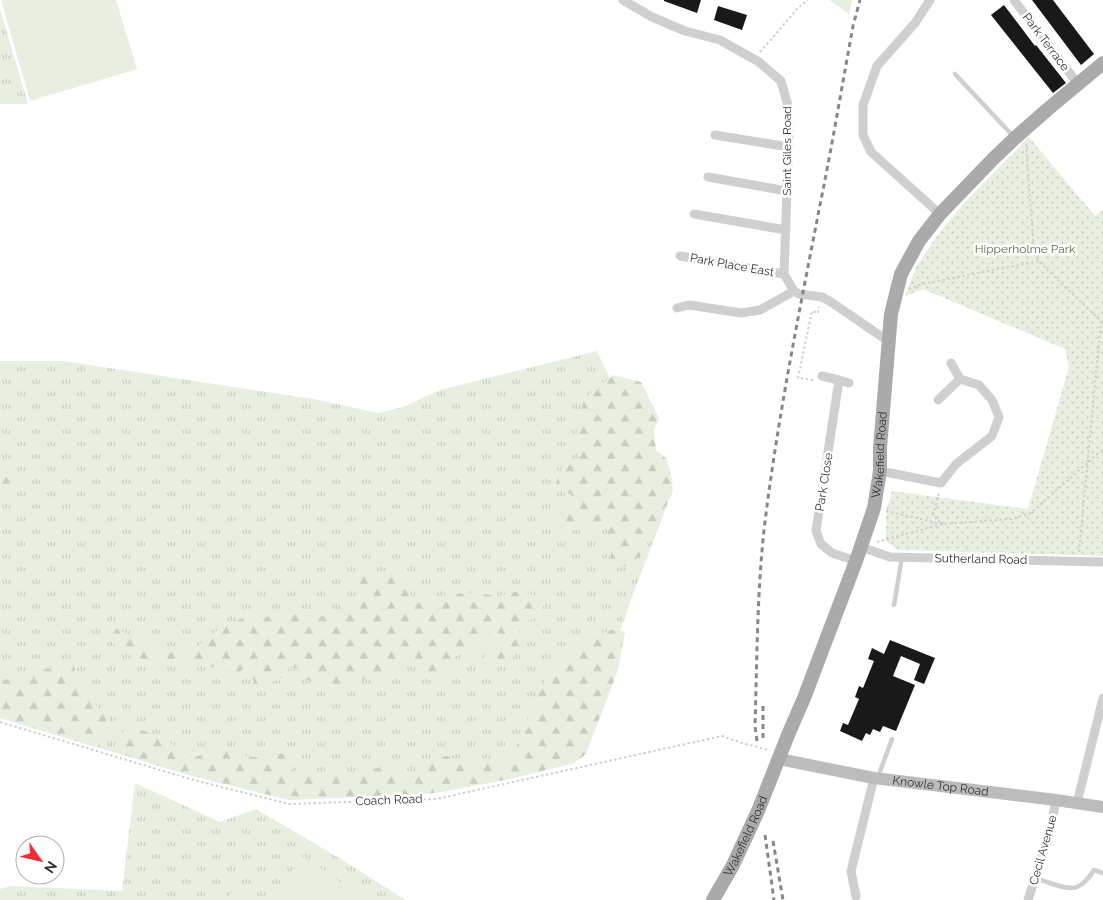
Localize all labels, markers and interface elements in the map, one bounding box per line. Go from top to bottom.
street label: Park Terrace [1020,10,1072,74]
street label: Saint Giles Road [780,106,794,196]
park label: Hipperholme Park [975,242,1076,256]
street label: Park Place East [689,251,775,279]
street label: Wakefield Road [869,411,890,499]
street label: Park Close [812,452,836,512]
street label: Sutherland Road [934,551,1028,567]
street label: Knowle Top Road [892,773,990,799]
street label: Coach Road [355,792,423,808]
street label: Wakefield Road [721,794,770,879]
street label: Cecil Avenue [1026,813,1060,887]
north arrow [15,835,65,885]
text: N [41,858,60,876]

